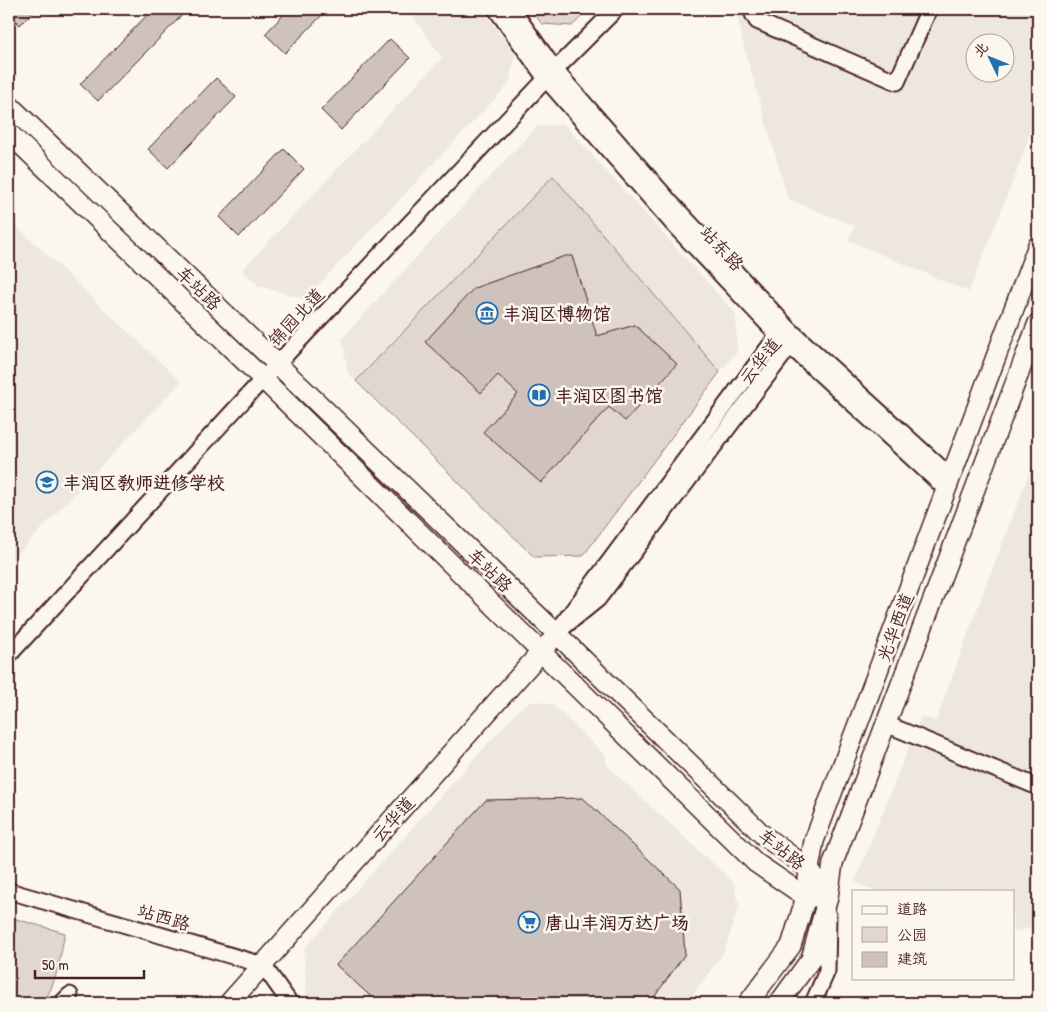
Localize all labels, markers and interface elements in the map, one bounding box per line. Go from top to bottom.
north arrow [964,32,1014,82]
text: 北 [968,37,992,60]
street label: 站东路 [694,220,750,276]
street label: 车站路 [171,260,227,316]
street label: 锦园北道 [262,282,330,352]
museum icon: 丰润区博物馆 [475,301,499,325]
place label: 丰润区博物馆 [503,301,611,326]
street label: 云华道 [734,332,786,390]
library icon: 丰润区图书馆 [527,383,551,407]
place label: 丰润区图书馆 [555,383,663,408]
school or university icon: 丰润区教师进修学校 [35,470,59,494]
place label: 丰润区教师进修学校 [63,470,225,495]
street label: 车站路 [462,542,518,598]
street label: 光华西道 [870,589,920,665]
street label: 云华道 [366,791,420,847]
street label: 车站路 [753,823,811,875]
legend [852,890,1014,980]
street label: 站西路 [135,898,193,936]
text: 道路 [897,898,927,919]
supermarket icon: 唐山丰润万达广场 [517,910,541,934]
place label: 唐山丰润万达广场 [545,910,689,935]
text: 公园 [897,924,927,945]
scale bar [35,947,144,979]
text: 建筑 [897,948,927,969]
text: 50 m [42,954,69,975]

